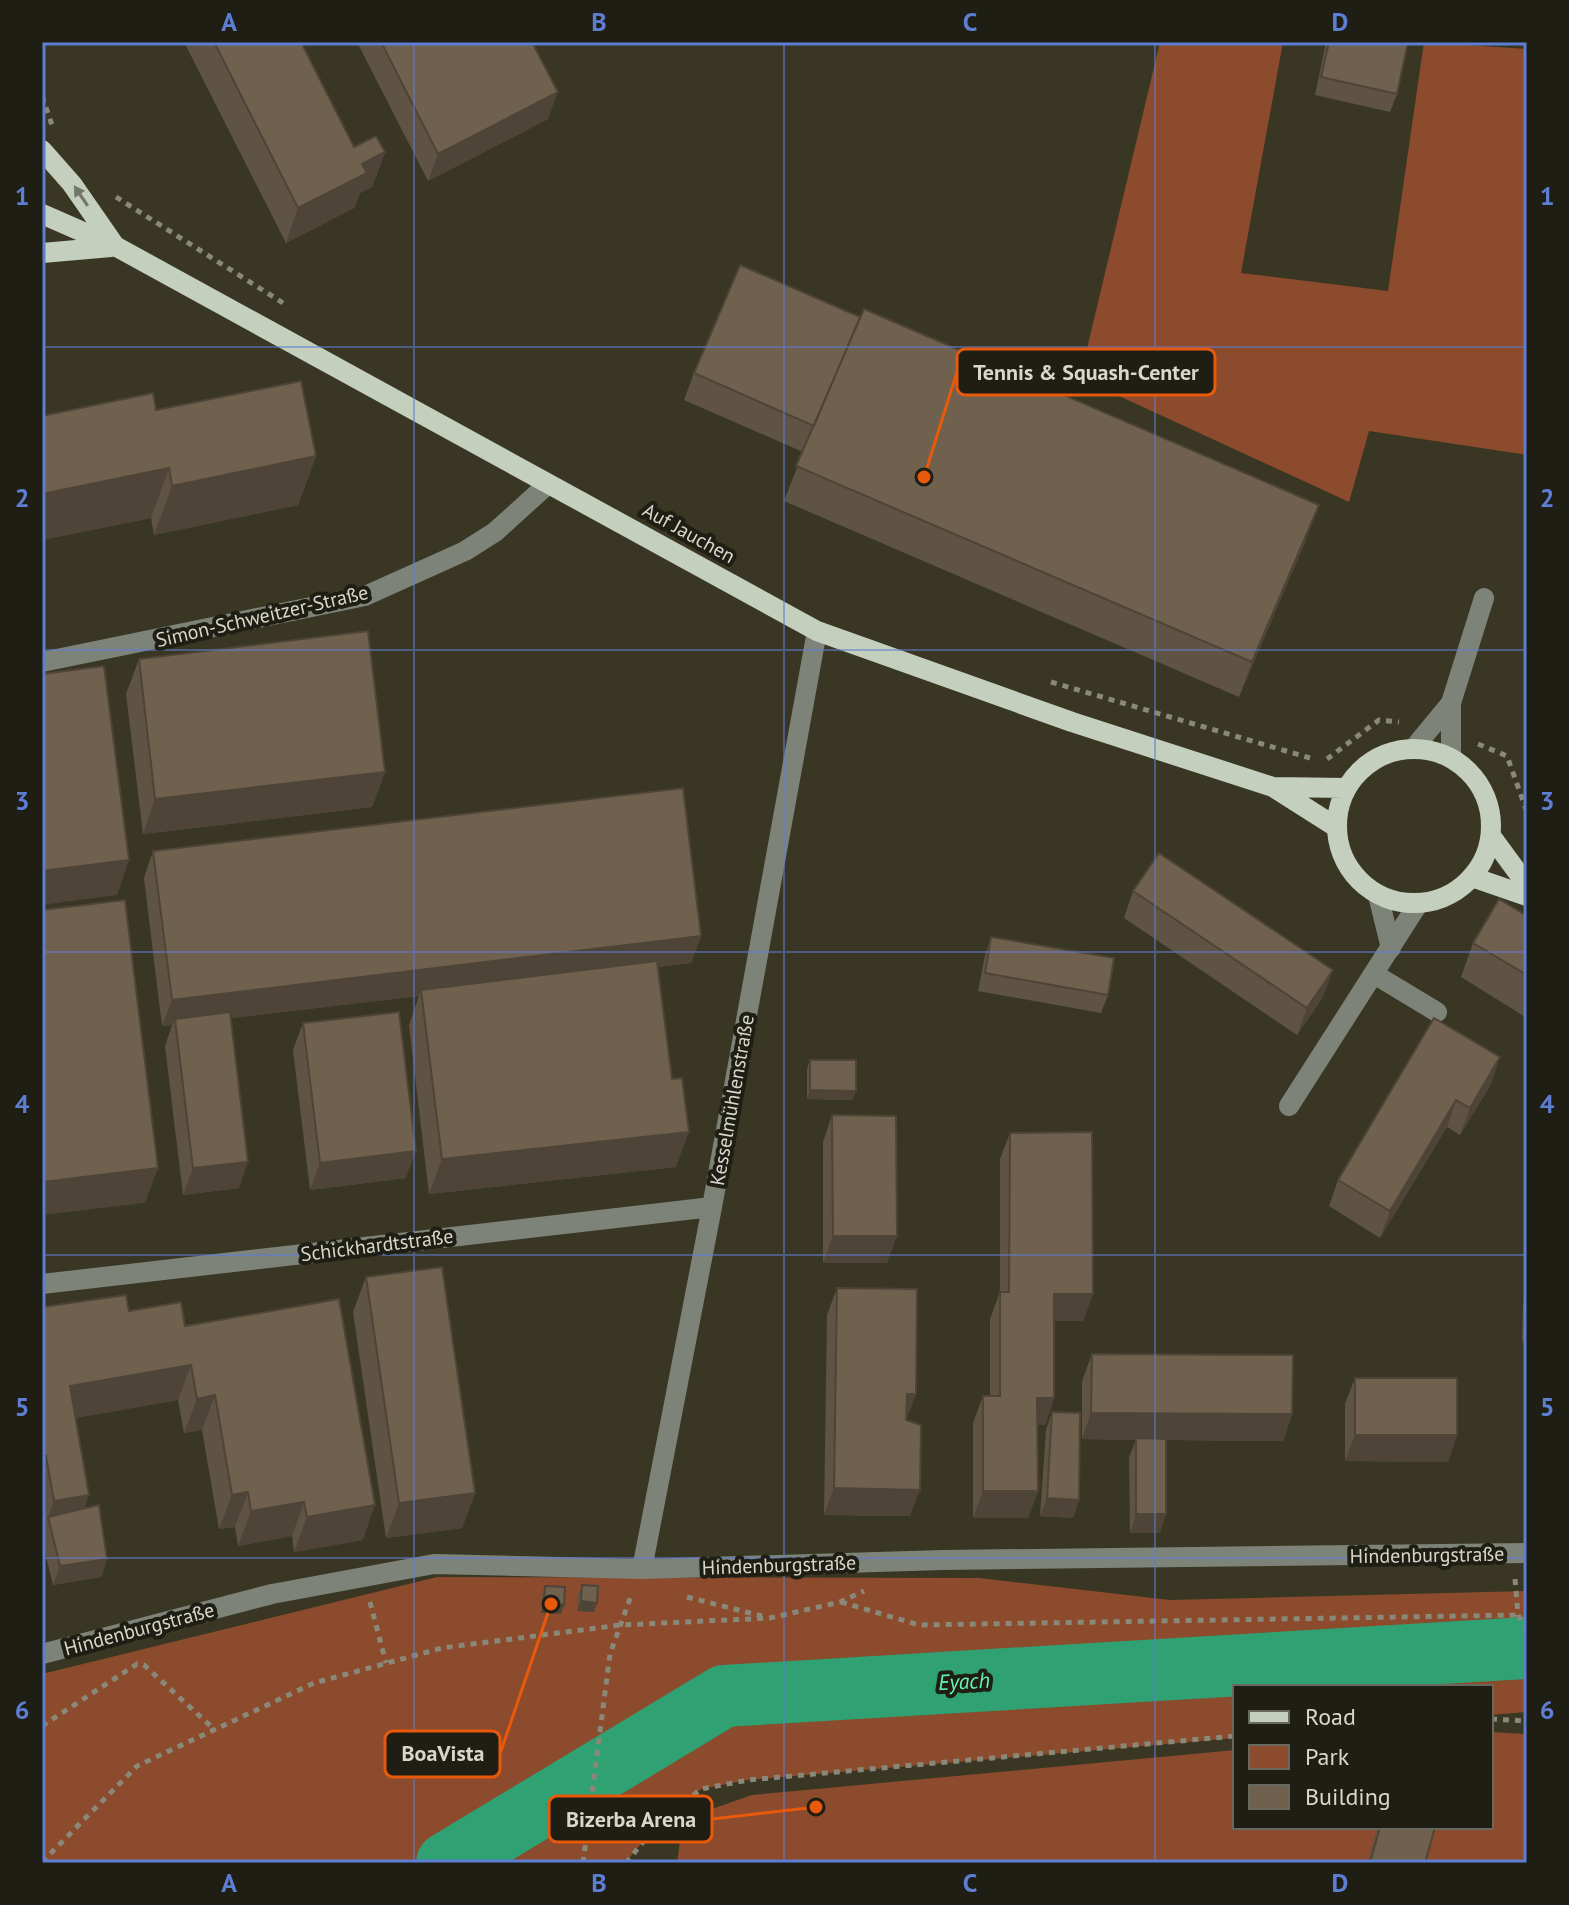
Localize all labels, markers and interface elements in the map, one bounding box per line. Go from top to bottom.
text: A [221,5,237,38]
text: B [591,5,607,38]
text: C [963,5,977,38]
text: D [1332,5,1348,38]
text: 1 [15,179,29,212]
text: 1 [1540,179,1554,212]
one-way arrow [74,186,89,207]
callout: Tennis & Squash-Center [957,349,1215,395]
text: Tennis & Squash-Center [973,358,1199,386]
text: 2 [15,481,29,514]
text: 2 [1540,481,1554,514]
street label: Auf Jauchen [638,497,740,569]
street label: Simon-Schweitzer-Straße [153,579,371,653]
text: 3 [15,784,29,817]
text: 3 [1540,784,1554,817]
street label: Kesselmühlenstraße [704,1013,760,1187]
text: 4 [15,1087,30,1120]
text: 4 [1540,1087,1555,1120]
street label: Schickhardtstraße [299,1223,455,1267]
text: 5 [15,1390,29,1423]
text: 5 [1540,1390,1554,1423]
street label: Hindenburgstraße [1349,1541,1505,1569]
street label: Hindenburgstraße [701,1549,857,1581]
street label: Hindenburgstraße [61,1596,217,1662]
water label: Eyach [937,1666,991,1696]
legend [1233,1685,1493,1829]
text: 6 [15,1693,29,1726]
text: 6 [1540,1693,1554,1726]
text: Road [1305,1701,1356,1732]
callout: BoaVista [385,1731,500,1777]
text: BoaVista [402,1739,484,1767]
text: Park [1305,1741,1350,1772]
text: Building [1305,1781,1391,1812]
callout: Bizerba Arena [549,1796,712,1842]
text: Bizerba Arena [566,1805,696,1833]
text: A [221,1866,237,1899]
text: B [591,1866,607,1899]
text: C [963,1866,977,1899]
text: D [1332,1866,1348,1899]

